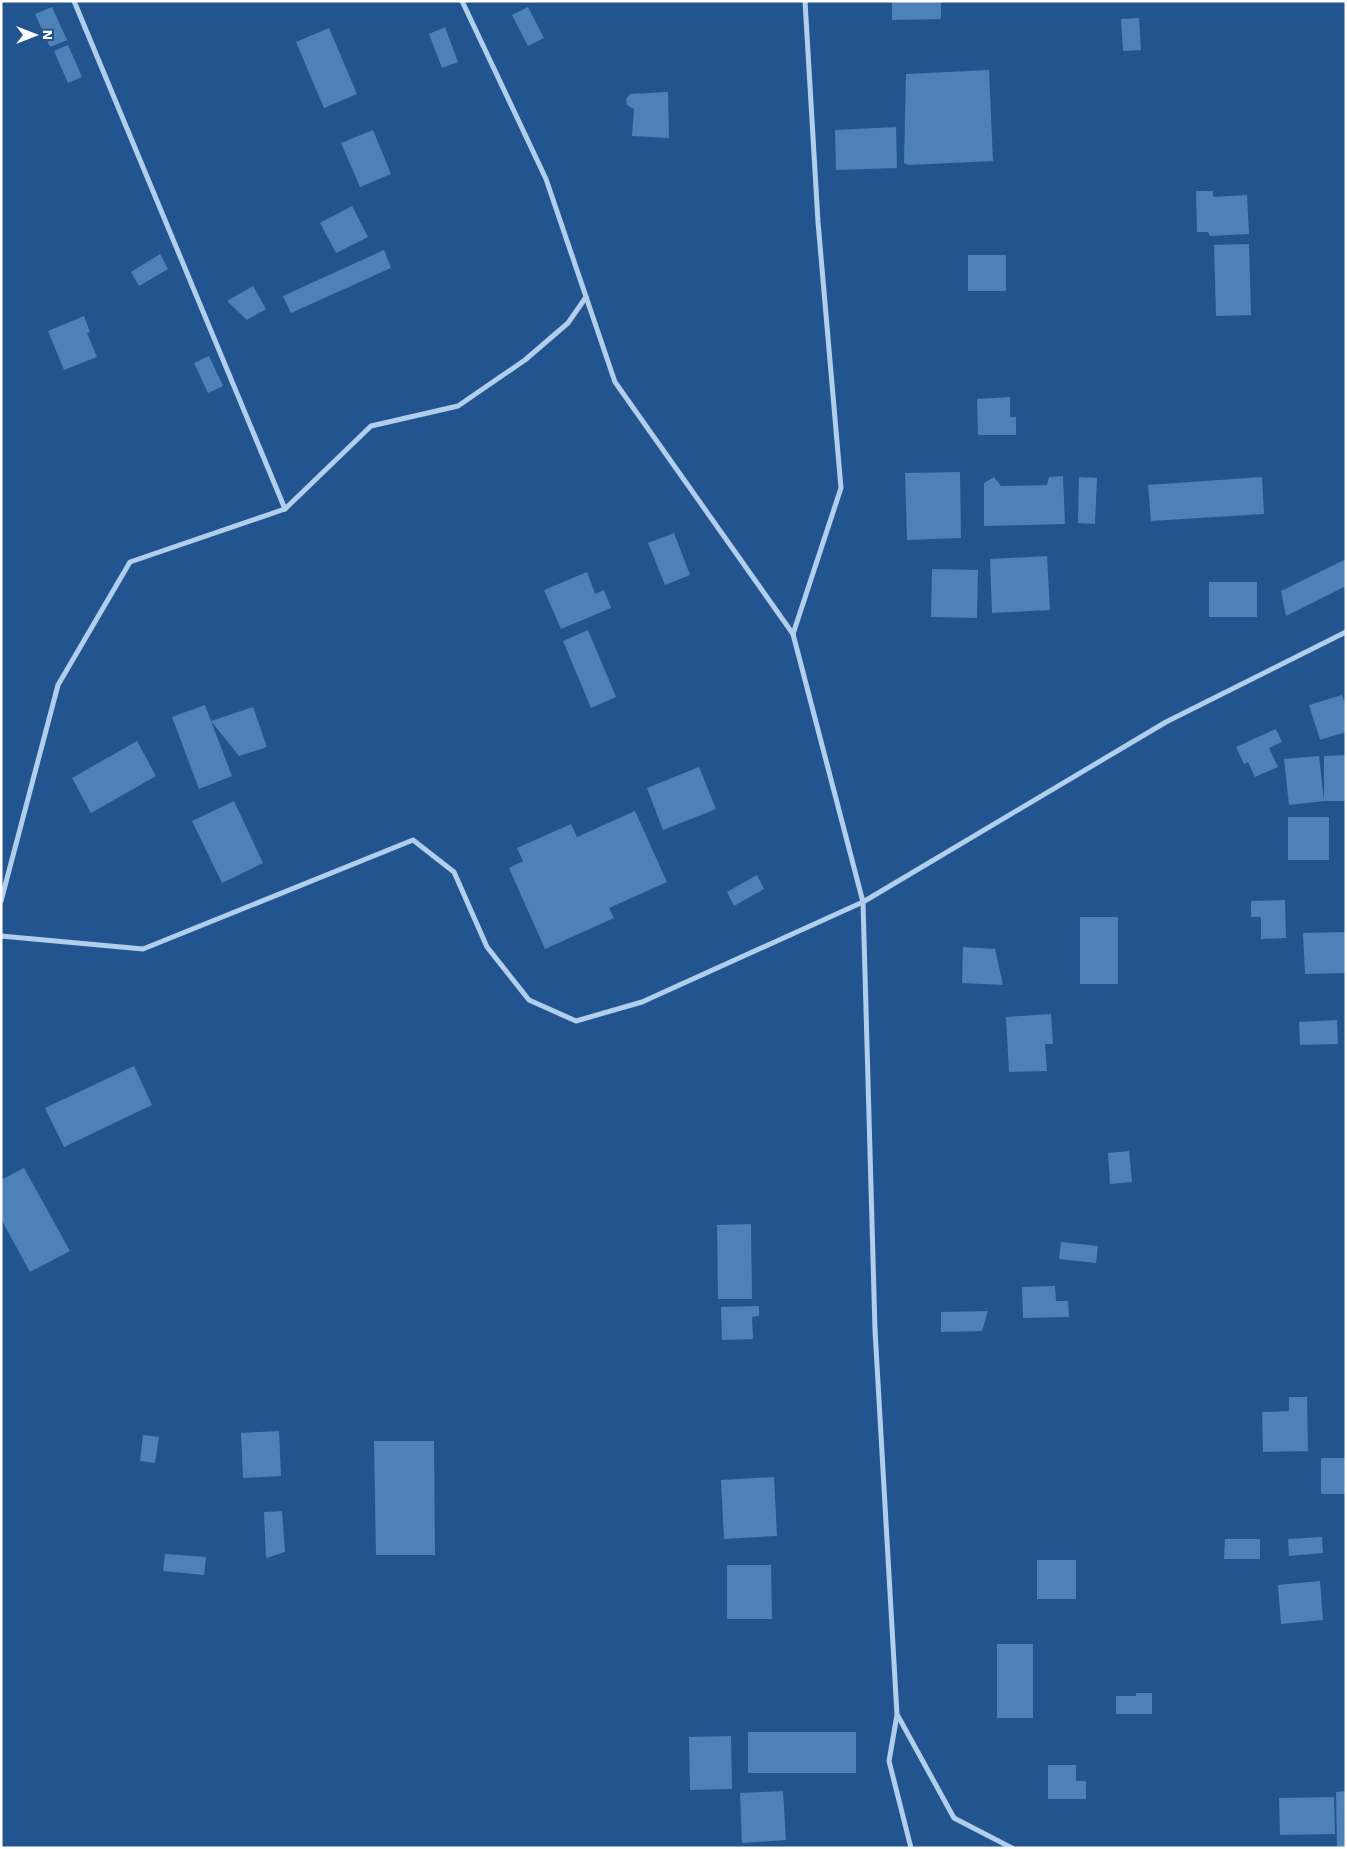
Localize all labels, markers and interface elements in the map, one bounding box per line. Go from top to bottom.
north arrow [10,10,60,60]
text: N [40,30,56,40]

